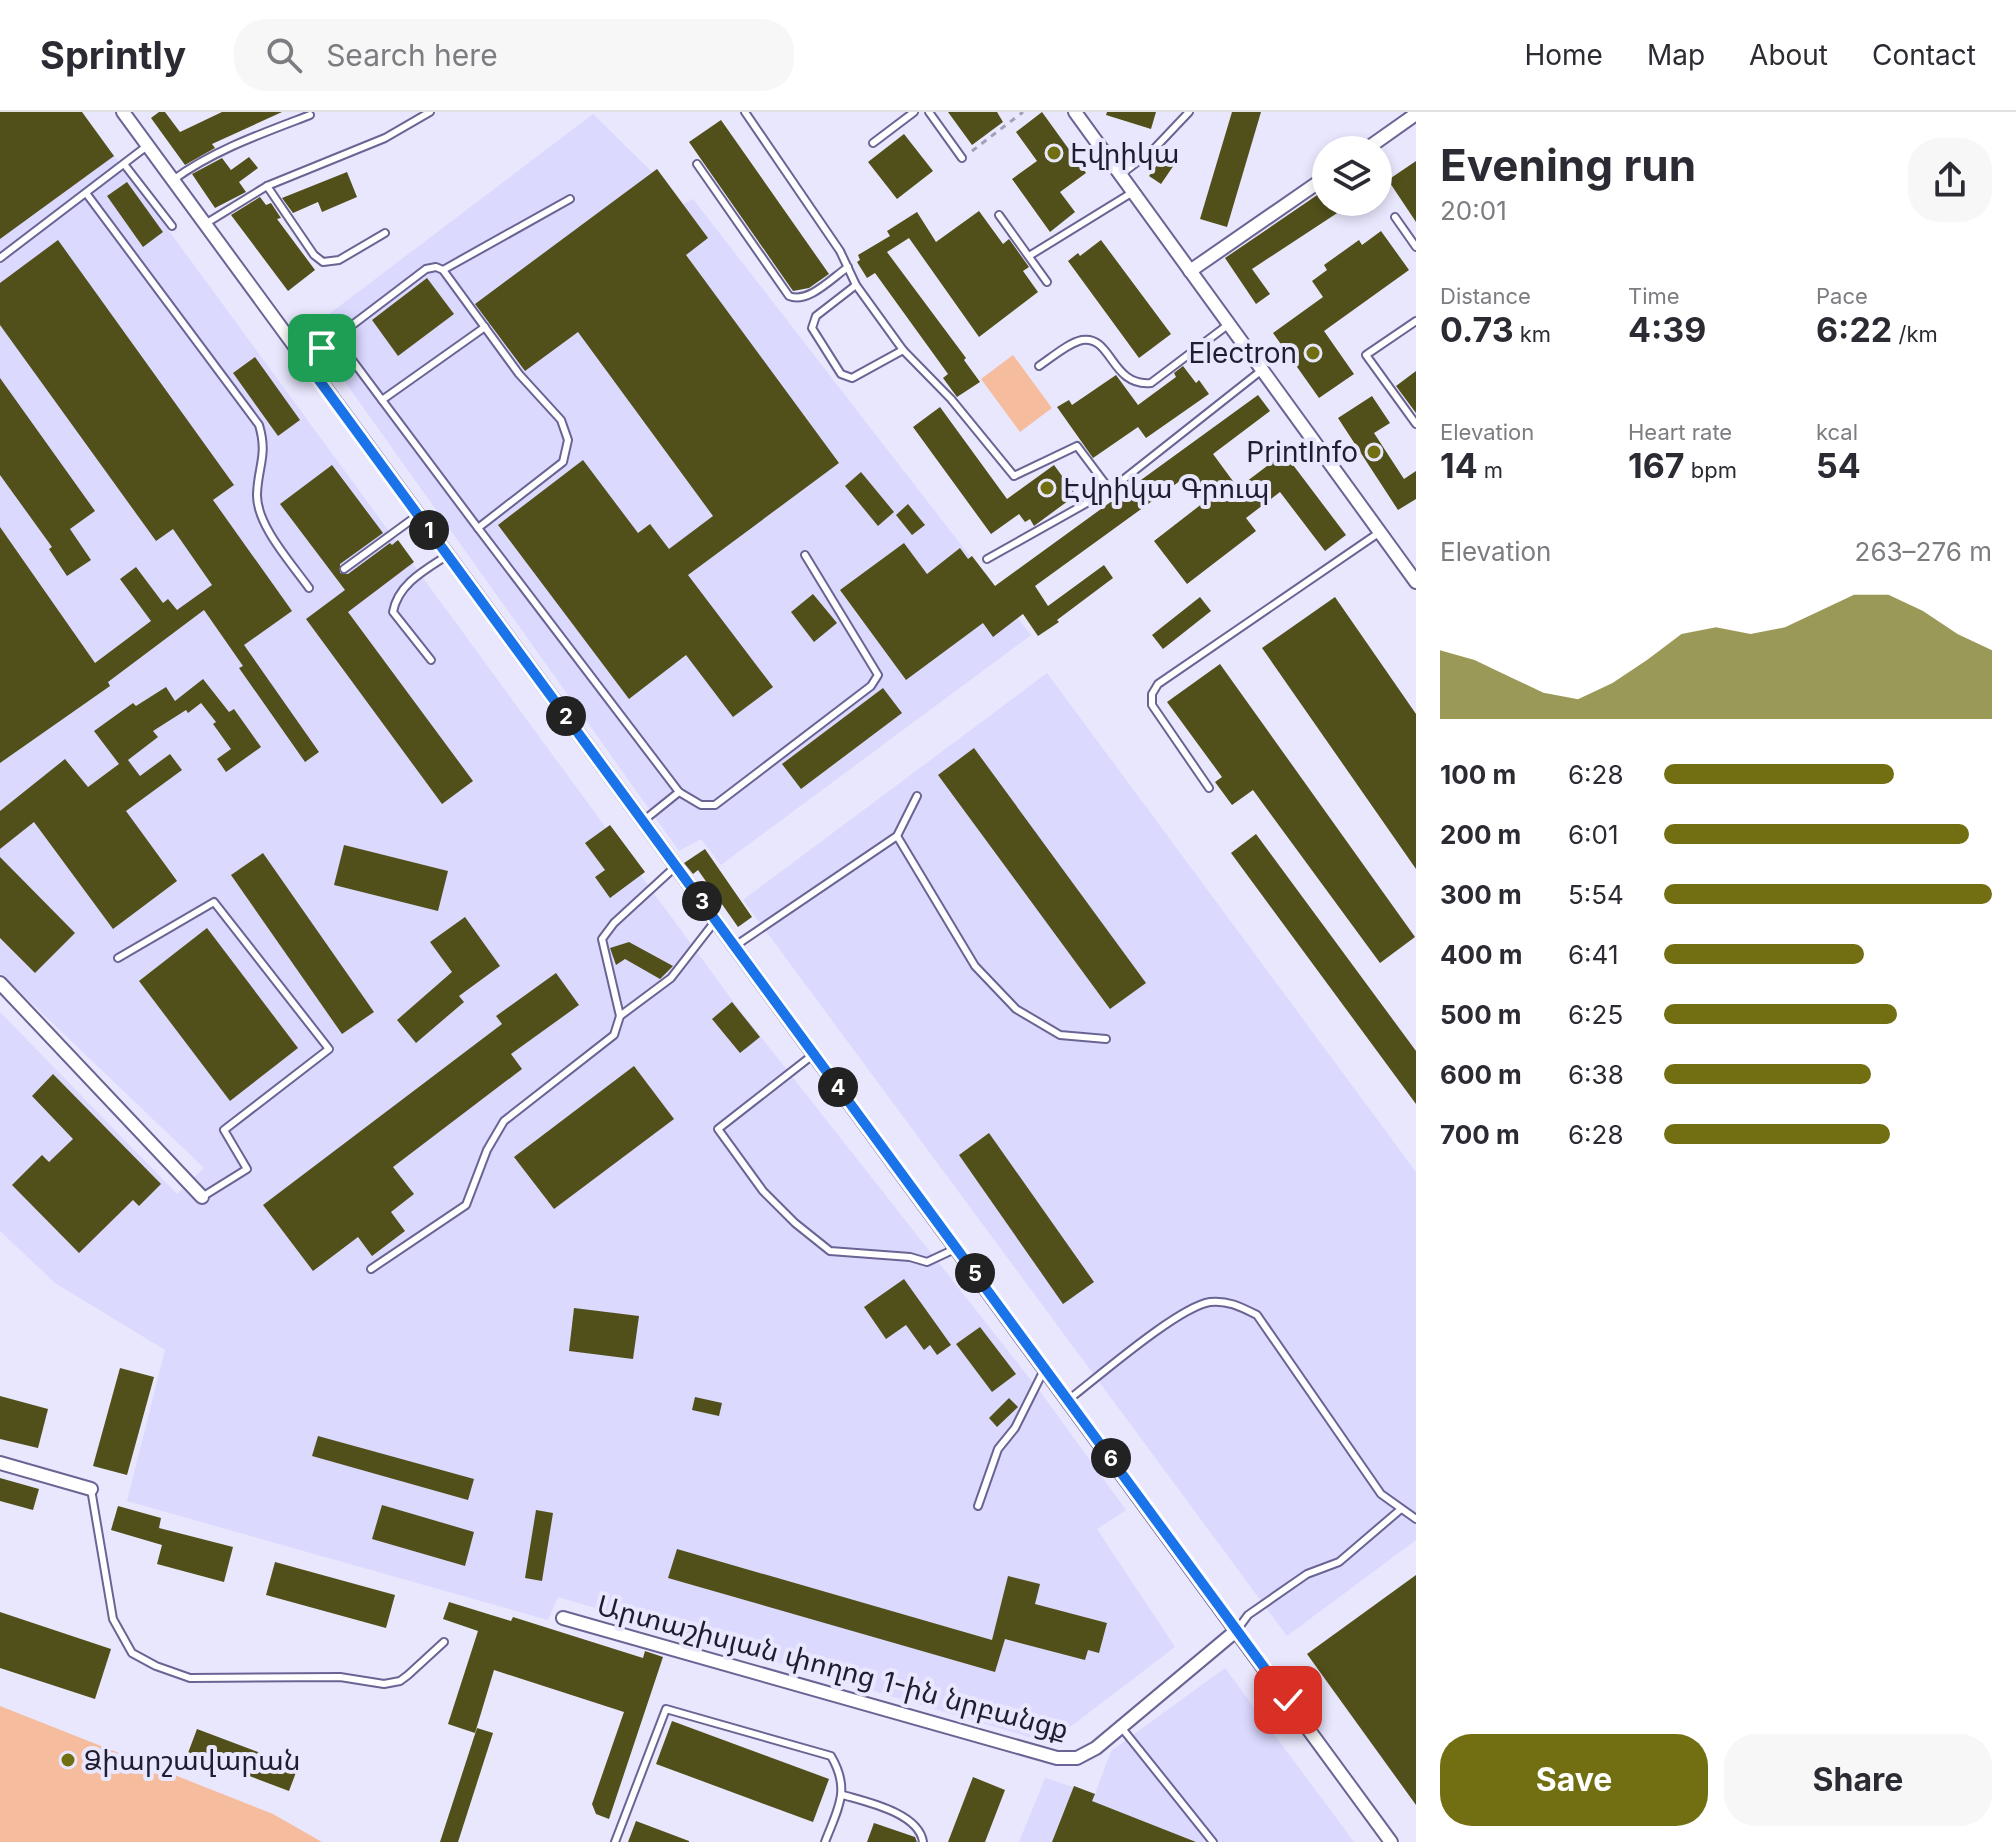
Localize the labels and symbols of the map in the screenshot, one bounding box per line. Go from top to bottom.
place label: Էվրիկա [1070,136,1180,170]
marker: Էվրիկա [1045,144,1063,162]
pin [288,314,356,382]
place label: Electron [1189,336,1297,370]
marker: Electron [1304,344,1322,362]
place label: PrintInfo [1246,435,1358,469]
marker: PrintInfo [1365,443,1383,461]
place label: Էվրիկա Գրուպ [1063,471,1269,505]
marker: Էվրիկա Գրուպ [1038,479,1056,497]
pin: 1 [409,510,449,550]
pin: 2 [546,696,586,736]
pin: 3 [682,881,722,921]
pin: 4 [818,1067,858,1107]
pin: 5 [955,1253,995,1293]
pin: 6 [1091,1438,1131,1478]
street label: Արտաշիսյան փողոց 1-ին նրբանցք [594,1588,1072,1746]
pin [1254,1666,1322,1734]
place label: Ձիարշավարան [84,1743,300,1777]
marker: Ձիարշավարան [59,1751,77,1769]

